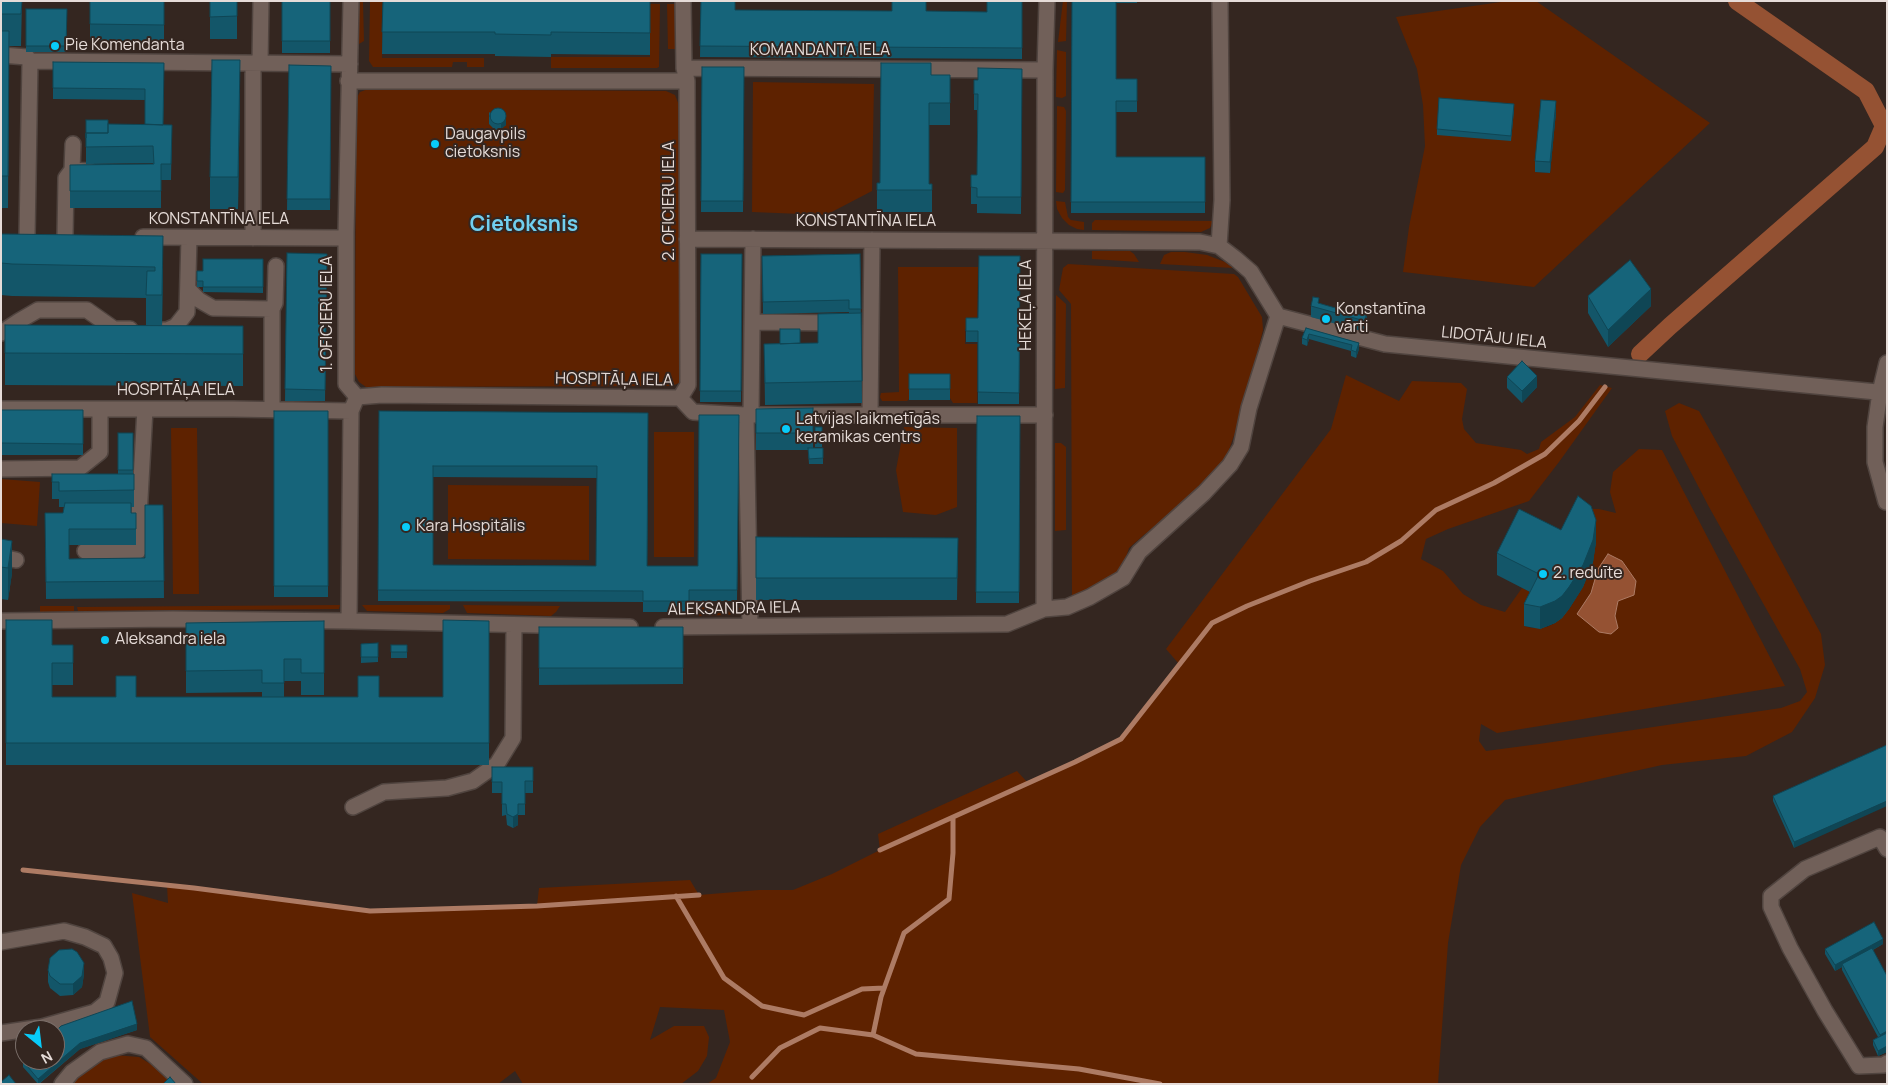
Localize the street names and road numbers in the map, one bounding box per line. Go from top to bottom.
street label: KOMANDANTA IELA [750,41,890,61]
street label: 2. OFICIERU IELA [660,141,680,261]
street label: KONSTANTĪNA IELA [149,210,289,230]
street label: KONSTANTĪNA IELA [796,212,936,232]
street label: 1. OFICIERU IELA [318,256,338,372]
street label: HEKEĻA IELA [1017,259,1037,351]
street label: LIDOTĀJU IELA [1440,323,1548,353]
street label: HOSPITĀĻA IELA [555,369,673,391]
street label: HOSPITĀĻA IELA [117,381,235,401]
street label: ALEKSANDRA IELA [667,598,801,620]

